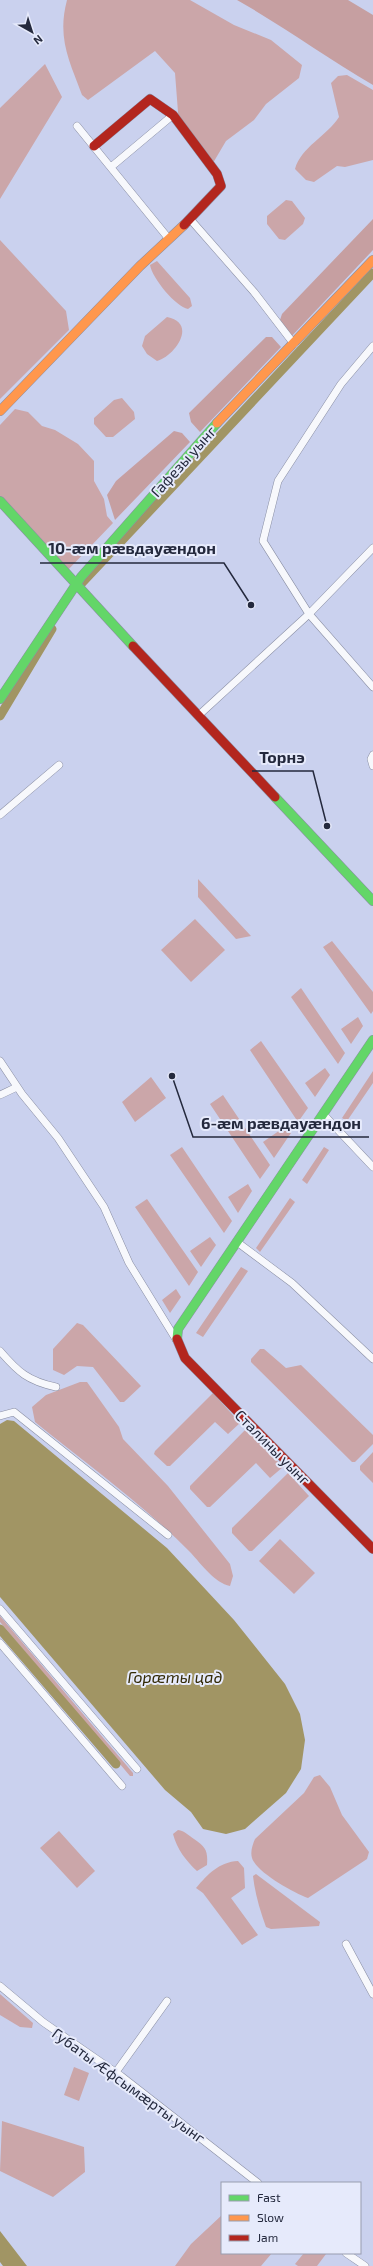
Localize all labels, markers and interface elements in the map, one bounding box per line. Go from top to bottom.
north arrow [12,12,52,52]
text: N [31,33,46,48]
street label: Гафезы уынг [146,422,220,501]
callout: 10-æм рӕвдауӕндон [40,535,224,563]
text: 10-æм рӕвдауӕндон [48,538,216,557]
callout: Торнэ [252,743,313,771]
text: Торнэ [259,747,305,766]
callout: 6-æм рӕвдауӕндон [193,1109,369,1137]
text: 6-æм рӕвдауӕндон [201,1113,361,1132]
street label: Сталины уынг [231,1406,314,1489]
water label: Горӕты цад [127,1667,223,1686]
street label: Губаты Æфсымæрты уынг [48,2023,209,2147]
legend [221,2182,361,2254]
text: Fast [257,2190,281,2204]
text: Slow [257,2210,284,2224]
text: Jam [257,2230,278,2244]

